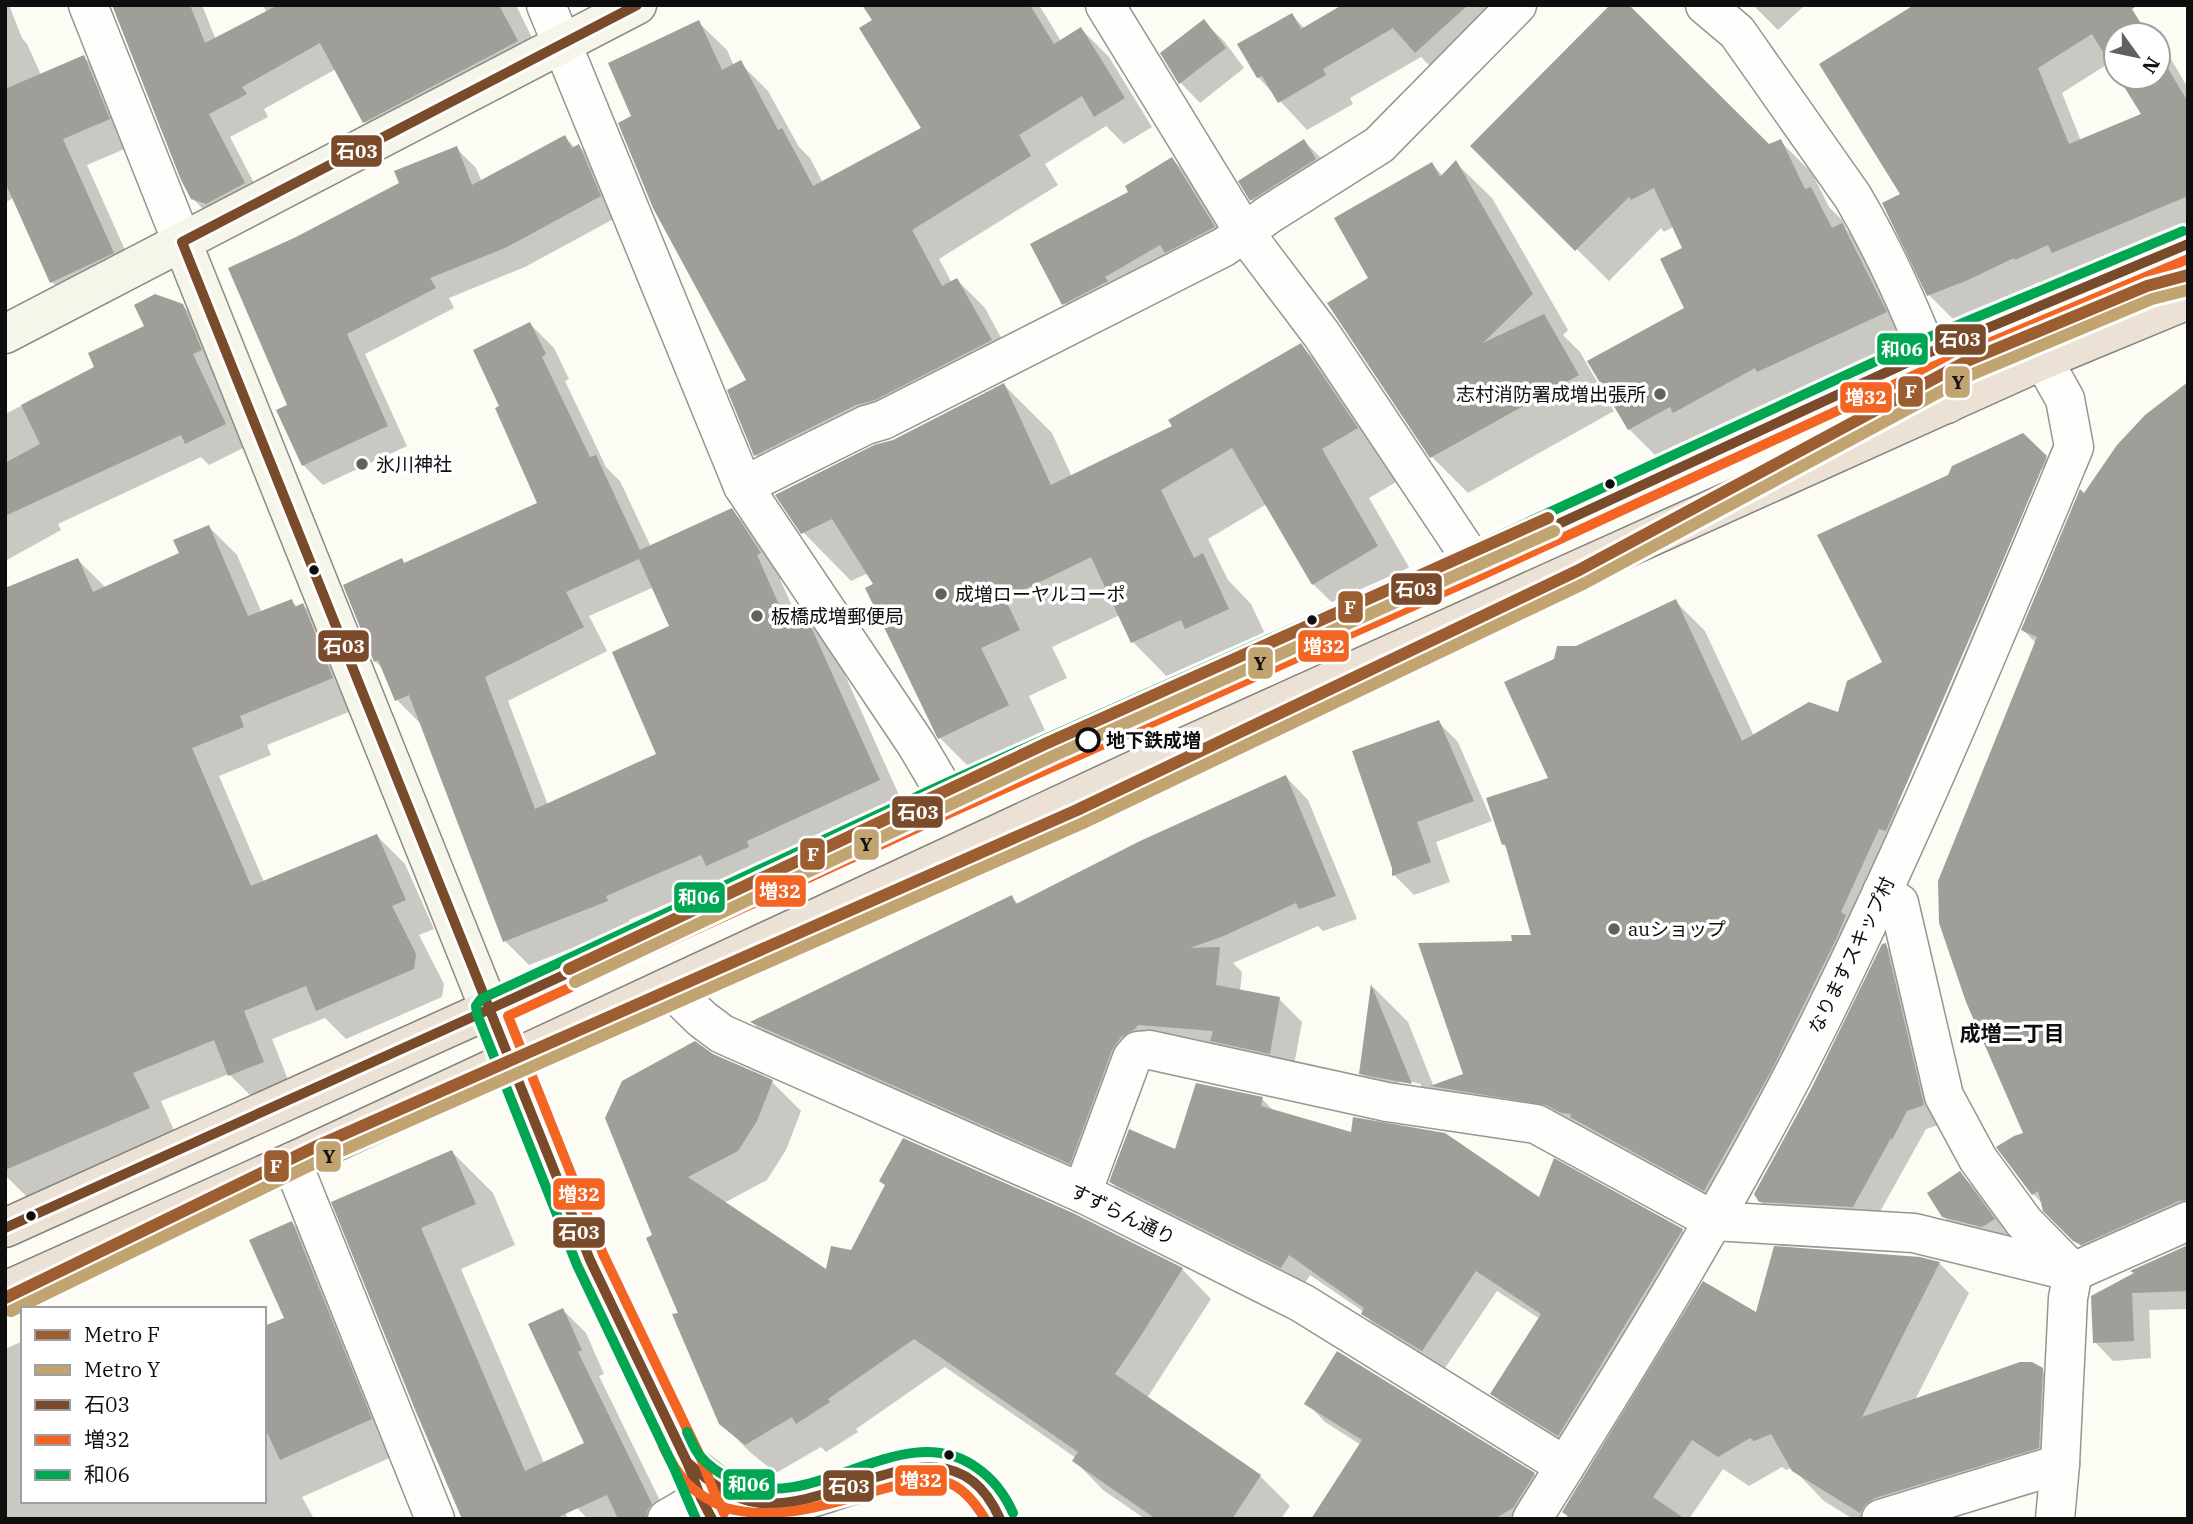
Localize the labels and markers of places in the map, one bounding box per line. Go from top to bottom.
place label: 志村消防署成増出張所 [1456,382,1646,406]
marker: 志村消防署成増出張所 [1652,386,1668,402]
place label: 氷川神社 [376,452,452,476]
marker: 氷川神社 [354,456,370,472]
unlabelled marker [1603,477,1617,491]
unlabelled marker [307,563,321,577]
place label: 成増ローヤルコーポ [955,582,1126,606]
marker: 成増ローヤルコーポ [933,586,949,602]
place label: 板橋成増郵便局 [771,604,904,628]
marker: 板橋成増郵便局 [749,608,765,624]
unlabelled marker [1305,613,1319,627]
marker: 地下鉄成増 [1076,728,1100,752]
place label: 地下鉄成増 [1106,728,1201,752]
place label: auショップ [1628,917,1726,941]
marker: auショップ [1606,921,1622,937]
unlabelled marker [24,1209,38,1223]
unlabelled marker [942,1448,956,1462]

